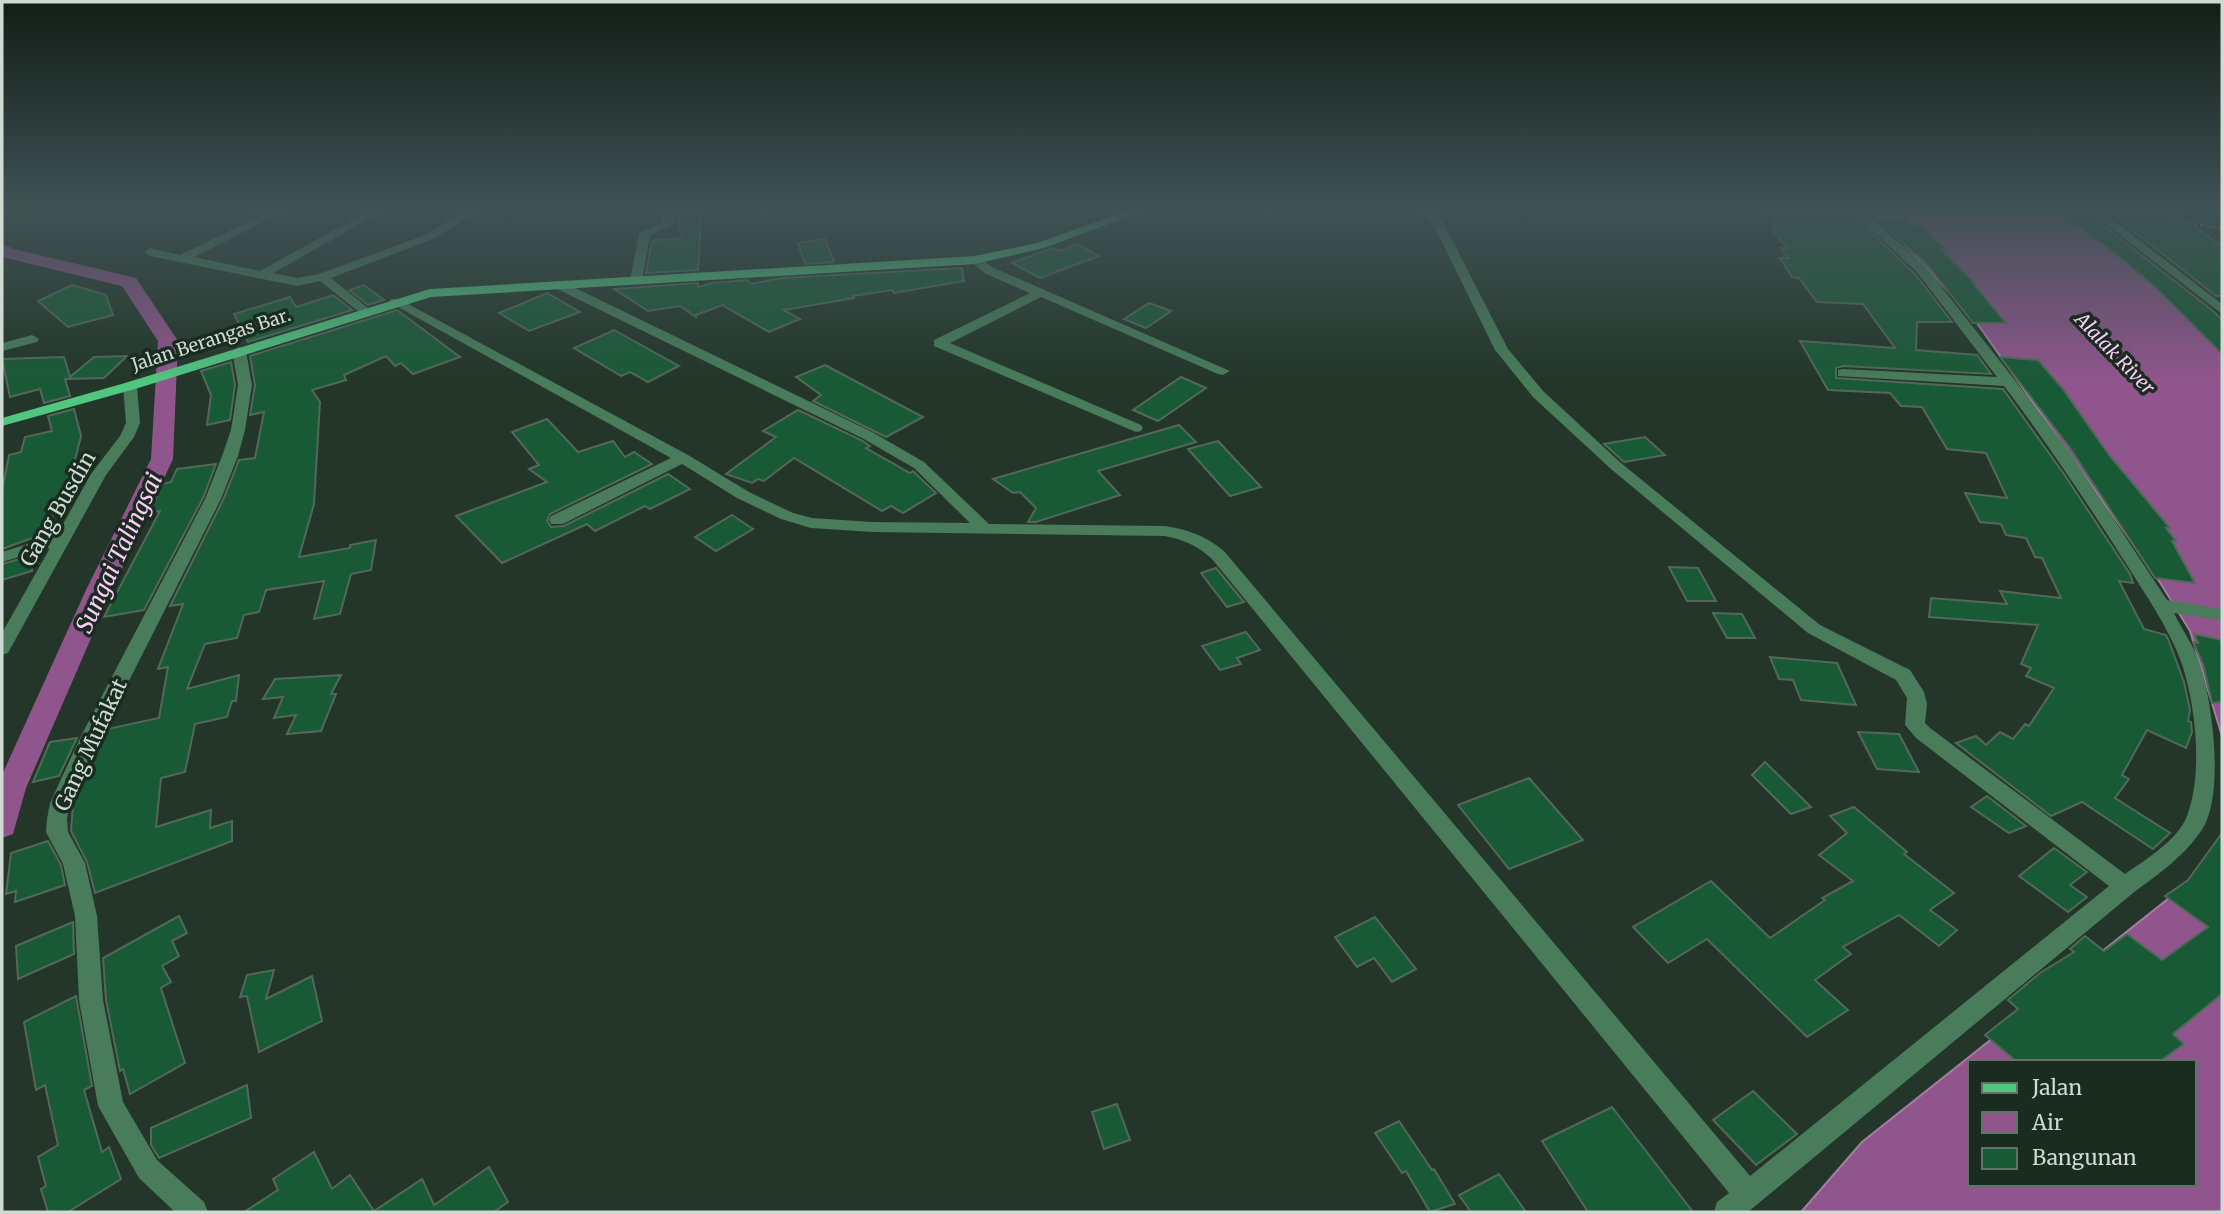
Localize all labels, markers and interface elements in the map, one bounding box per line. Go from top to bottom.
street label: Jalan Berangas Bar. [127,303,293,376]
water label: Alalak River [2069,306,2160,399]
street label: Gang Busdin [14,446,101,571]
water label: Sungai Talingsai [69,468,168,637]
street label: Gang Mufakat [48,674,133,815]
legend [1968,1060,2196,1186]
text: Jalan [2031,1074,2082,1101]
text: Air [2031,1109,2063,1136]
text: Bangunan [2032,1144,2137,1171]

